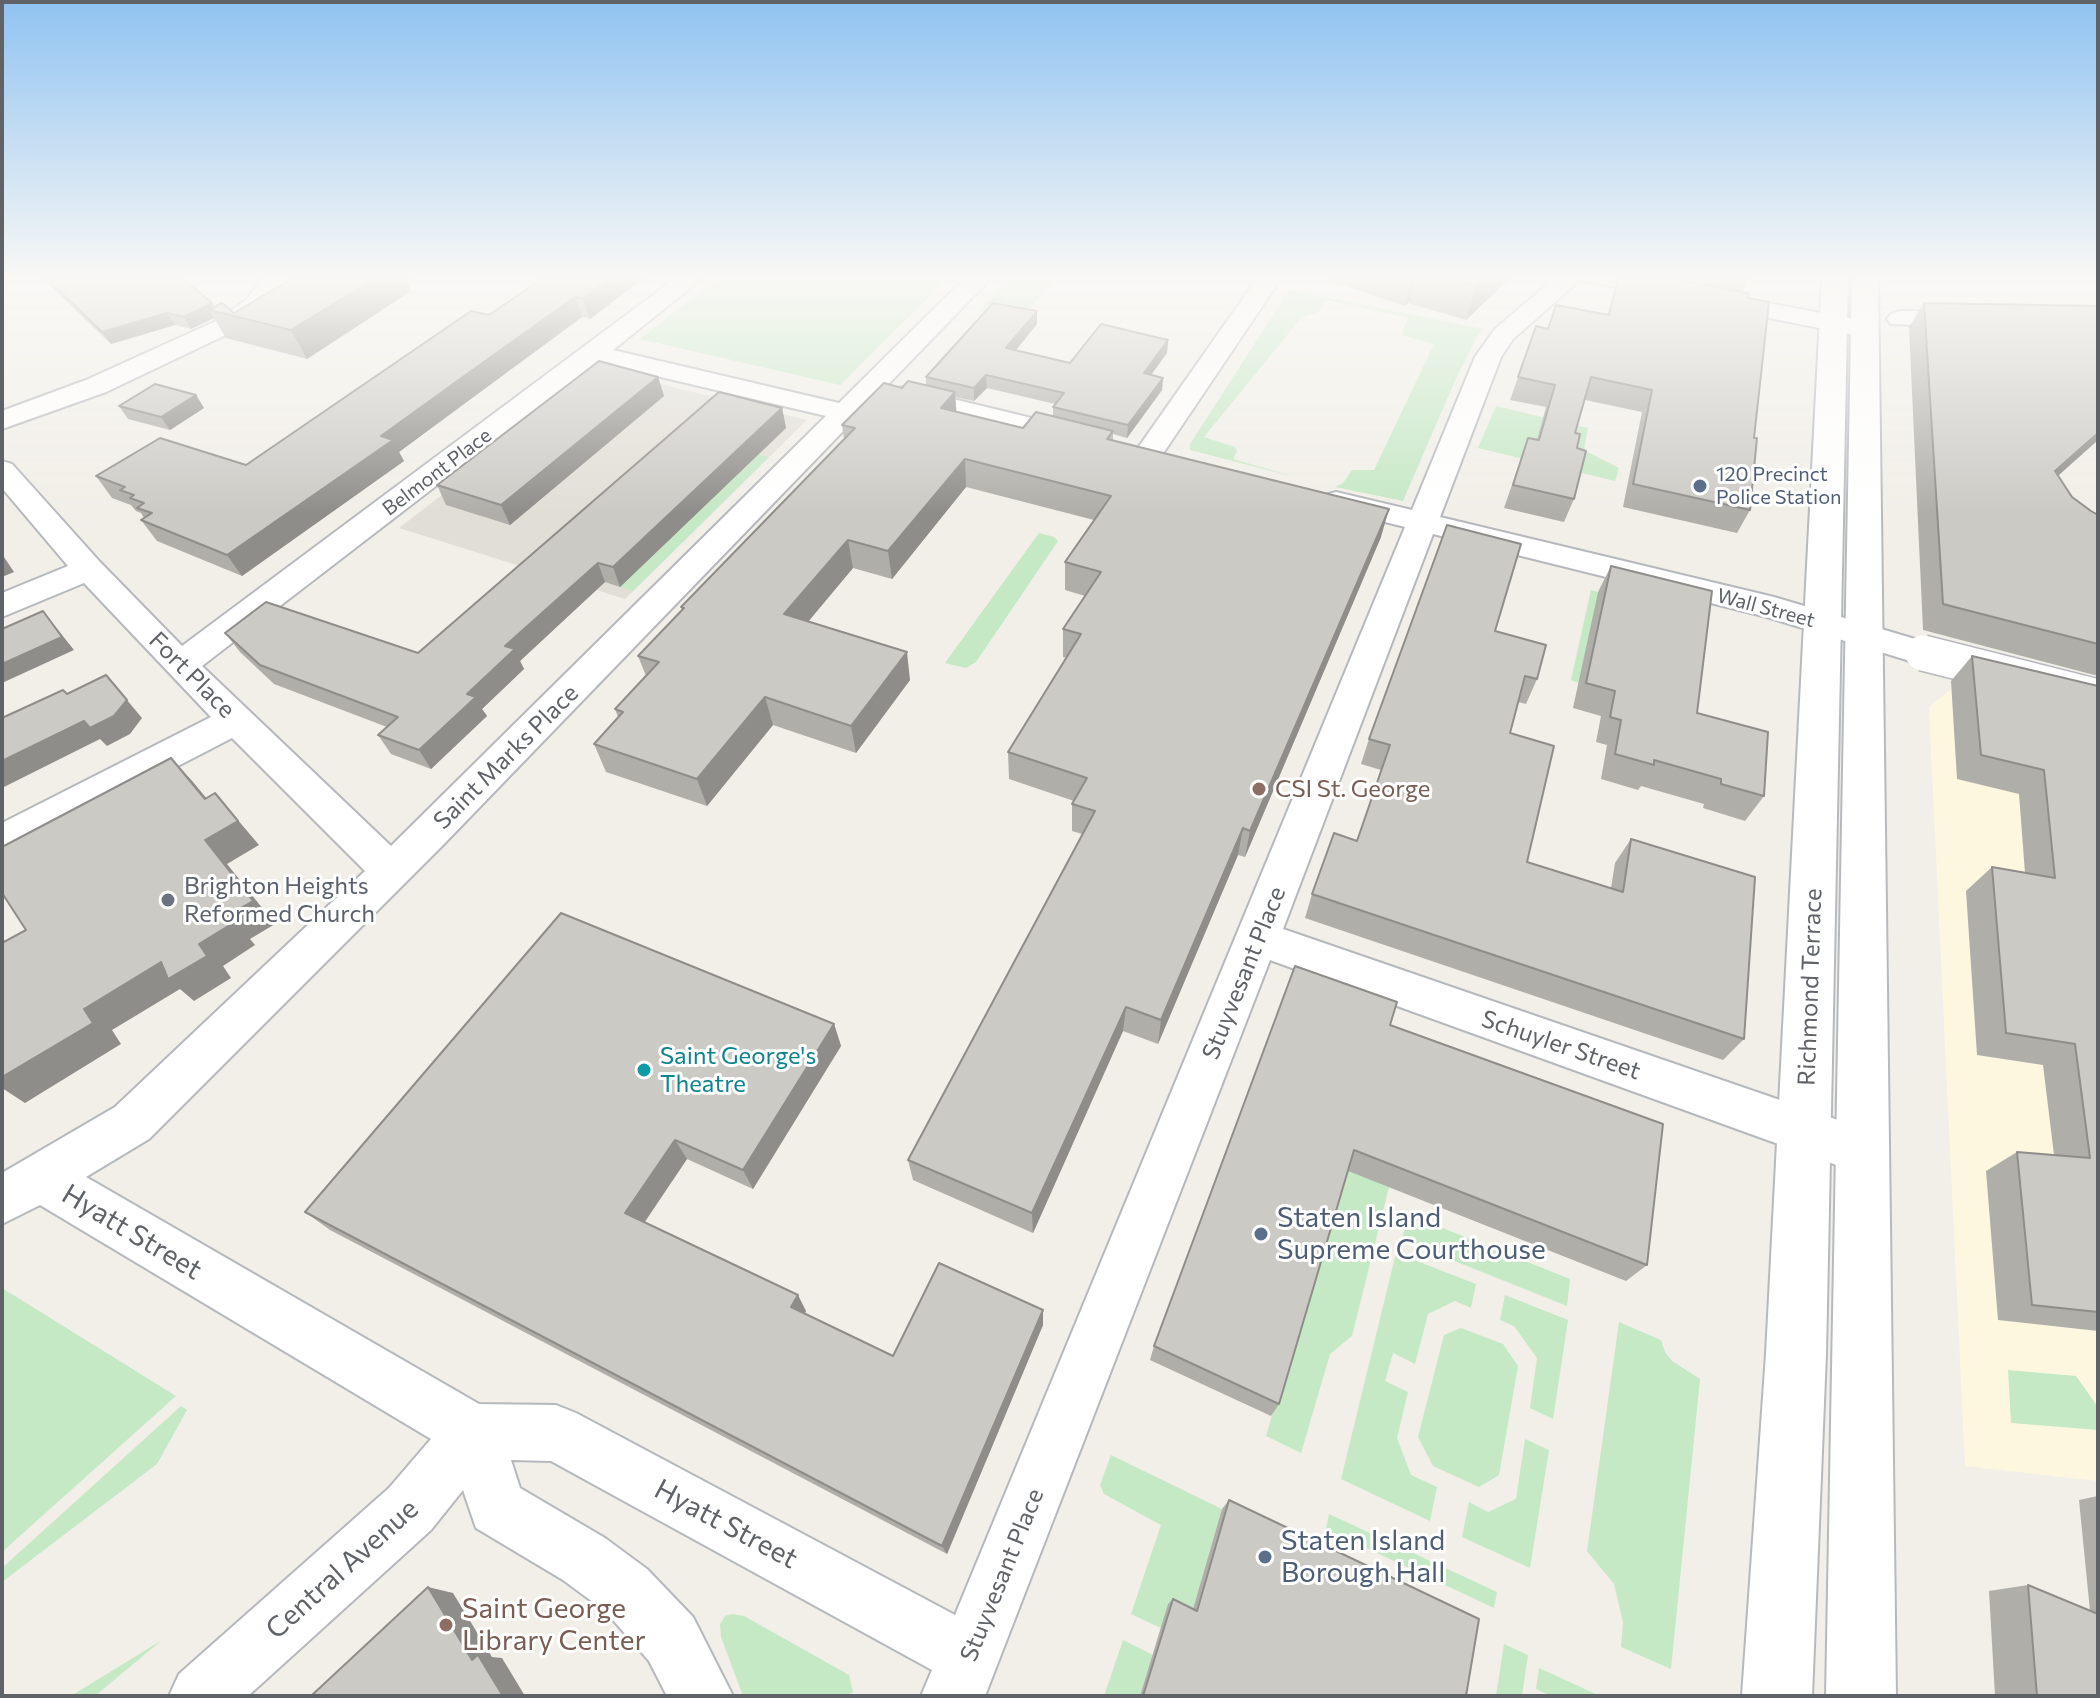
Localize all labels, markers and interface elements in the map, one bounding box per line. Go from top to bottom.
street label: Belmont Place [378,423,496,521]
place label: 120 Precinct Police Station [1716,462,1842,509]
marker: 120 Precinct Police Station [1691,477,1709,495]
street label: Wall Street [1714,583,1818,633]
street label: Fort Place [143,626,241,724]
street label: Saint Marks Place [428,679,584,835]
place label: CSI St. George [1275,775,1430,803]
marker: CSI St. George [1250,780,1268,798]
place label: Brighton Heights Reformed Church [184,872,375,928]
street label: Stuyvesant Place [1196,882,1292,1064]
street label: Richmond Terrace [1792,888,1828,1086]
marker: Brighton Heights Reformed Church [159,891,177,909]
street label: Schuyler Street [1478,1004,1644,1086]
place label: Saint George's Theatre [660,1042,816,1098]
marker: Saint George's Theatre [635,1061,653,1079]
street label: Hyatt Street [56,1177,208,1287]
place label: Staten Island Supreme Courthouse [1277,1201,1546,1267]
marker: Staten Island Supreme Courthouse [1252,1225,1270,1243]
street label: Hyatt Street [649,1472,803,1576]
street label: Stuyvesant Place [954,1484,1050,1666]
street label: Central Avenue [259,1492,425,1646]
place label: Staten Island Borough Hall [1281,1524,1445,1590]
marker: Staten Island Borough Hall [1256,1548,1274,1566]
place label: Saint George Library Center [462,1592,646,1658]
marker: Saint George Library Center [437,1616,455,1634]

